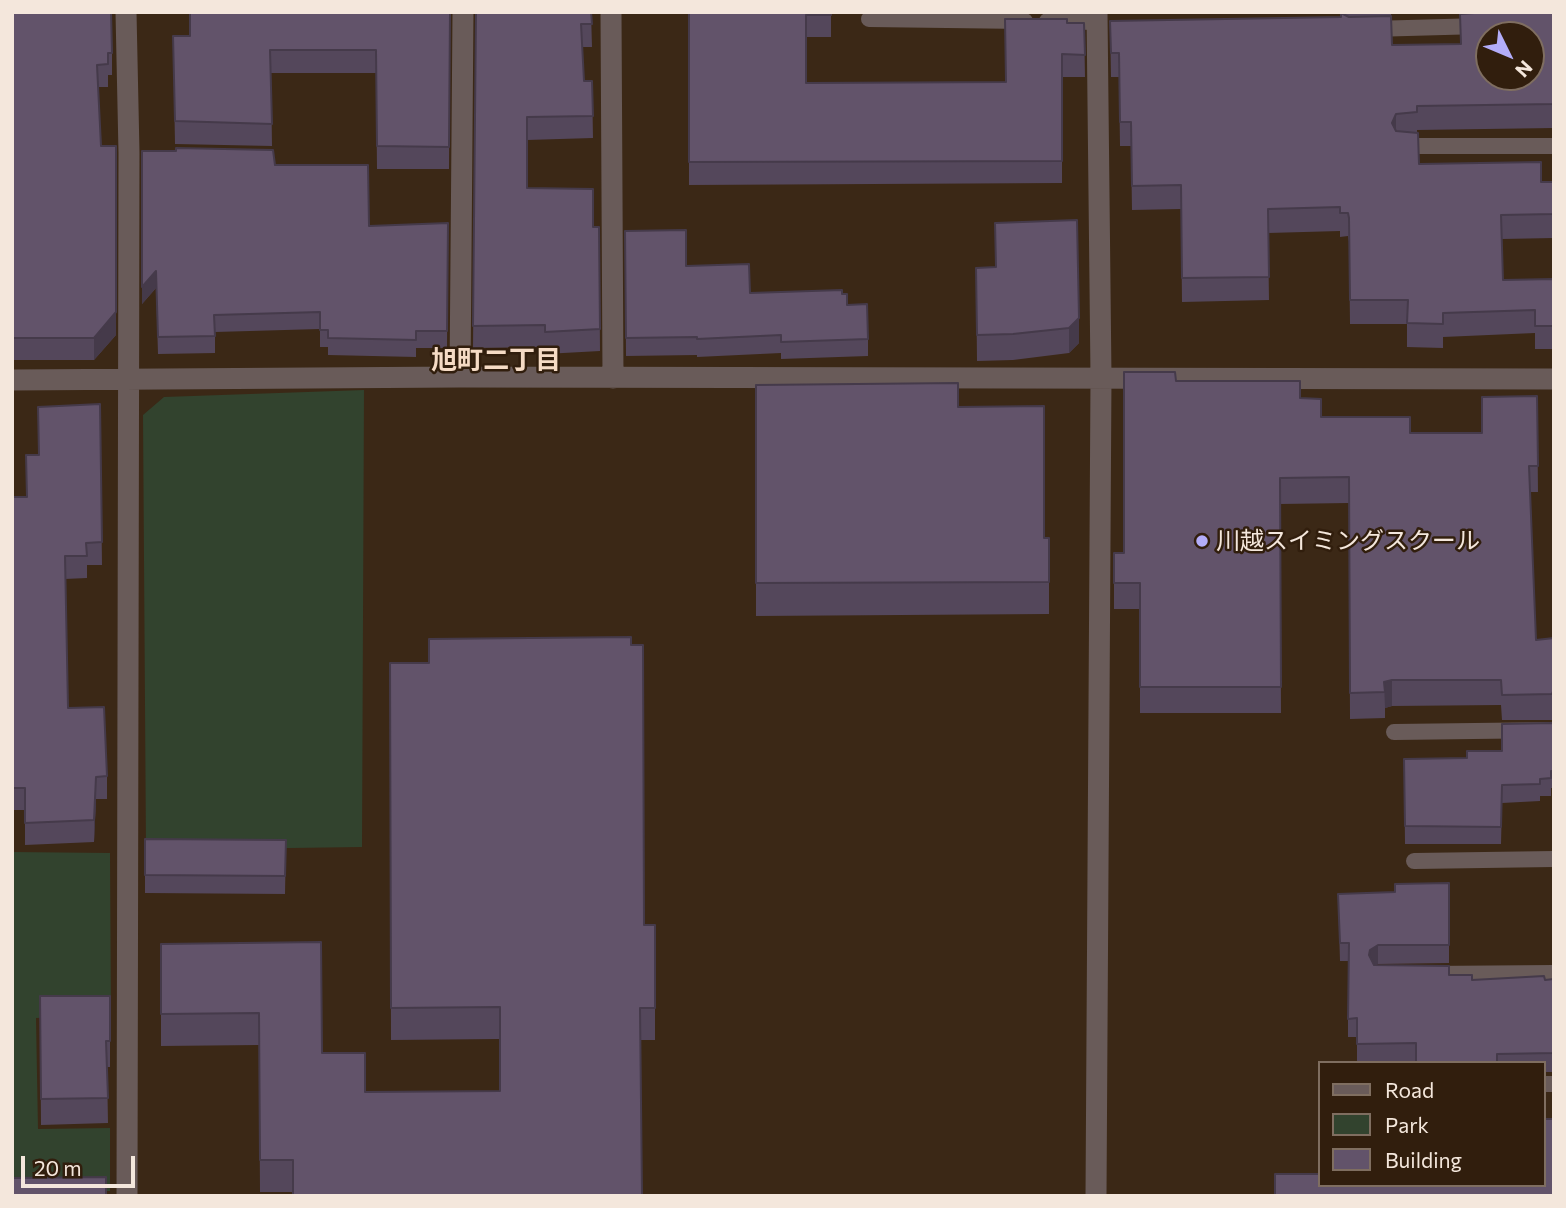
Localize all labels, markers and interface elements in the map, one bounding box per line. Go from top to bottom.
north arrow [1475,21,1545,91]
text: N [1511,56,1538,82]
district label: 旭町二丁目 [431,344,561,376]
place label: 川越スイミングスクール [1216,527,1480,555]
marker: 川越スイミングスクール [1194,533,1210,549]
legend [1318,1061,1545,1187]
text: Road [1385,1077,1434,1102]
text: Park [1385,1112,1429,1137]
scale bar [24,1142,138,1186]
text: Building [1385,1147,1462,1172]
text: 20 m [34,1155,82,1180]

